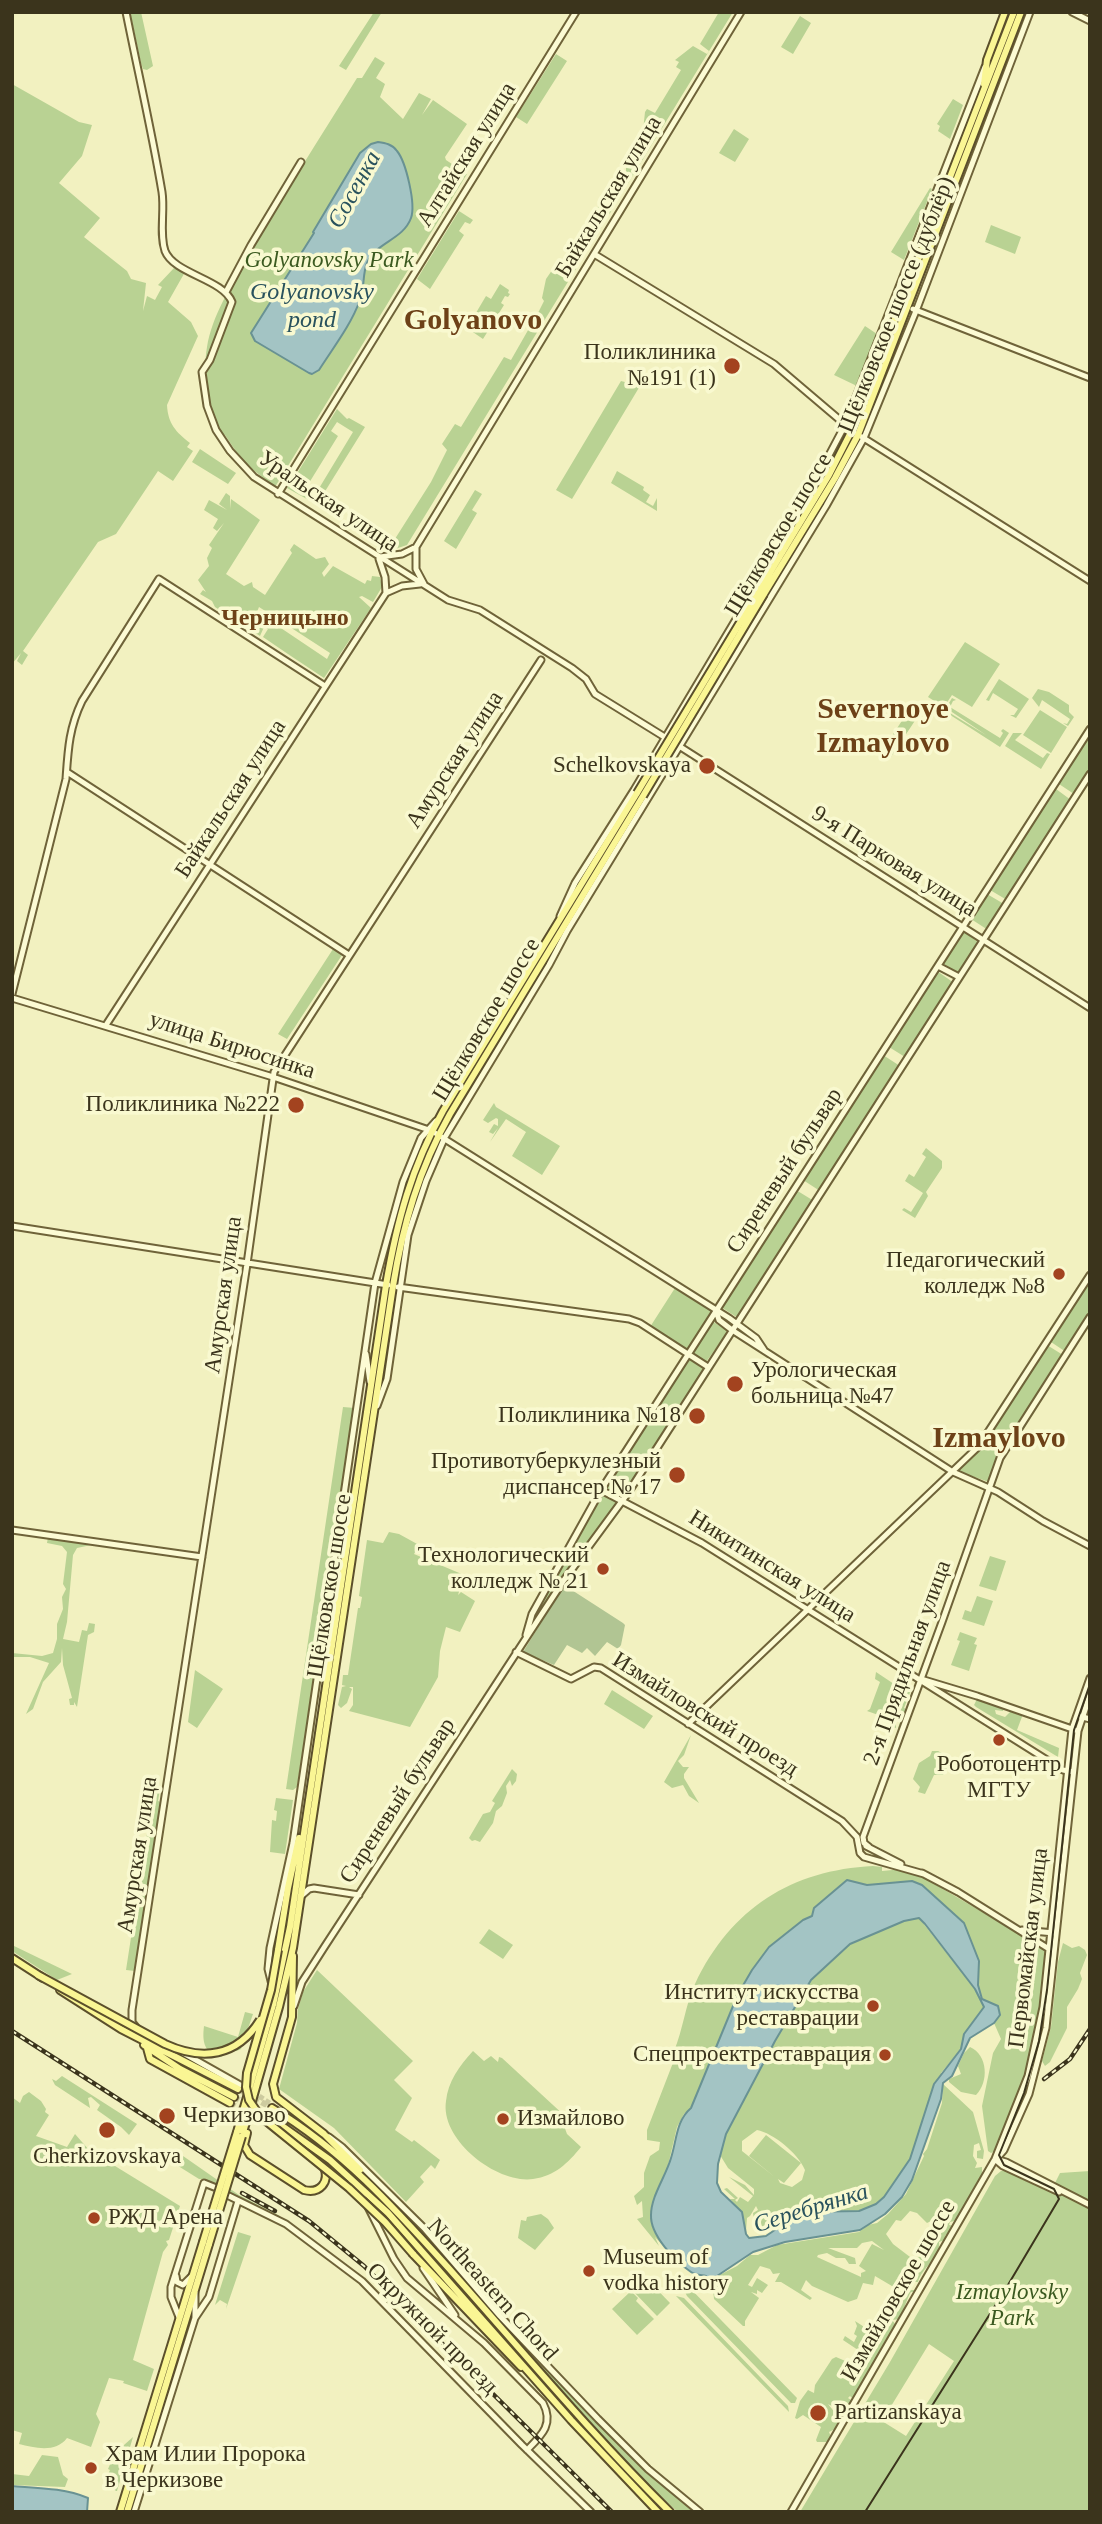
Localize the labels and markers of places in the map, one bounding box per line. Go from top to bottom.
place label: Поликлиника №191 (1) [584,339,716,393]
marker: Поликлиника №191 (1) [722,356,742,376]
place label: Schelkovskaya [553,752,691,780]
marker: Schelkovskaya [697,756,717,776]
place label: Поликлиника №222 [86,1091,280,1119]
marker: Поликлиника №222 [286,1095,306,1115]
place label: Педагогический колледж №8 [886,1247,1045,1301]
marker: Педагогический колледж №8 [1051,1266,1067,1282]
place label: Урологическая больница №47 [751,1357,897,1411]
marker: Урологическая больница №47 [725,1374,745,1394]
place label: Поликлиника №18 [498,1402,681,1430]
marker: Поликлиника №18 [687,1406,707,1426]
place label: Противотуберкулезный диспансер № 17 [431,1448,661,1502]
marker: Противотуберкулезный диспансер № 17 [667,1465,687,1485]
place label: Технологический колледж № 21 [418,1542,589,1596]
marker: Технологический колледж № 21 [595,1561,611,1577]
marker: Роботоцентр МГТУ [991,1732,1007,1748]
place label: Роботоцентр МГТУ [937,1751,1061,1805]
place label: Институт искусства реставрации [664,1979,859,2033]
marker: Институт искусства реставрации [865,1998,881,2014]
place label: Спецпроектреставрация [633,2041,871,2069]
marker: Спецпроектреставрация [877,2047,893,2063]
place label: Черкизово [183,2102,286,2130]
place label: Измайлово [517,2105,624,2133]
marker: Черкизово [157,2106,177,2126]
marker: Измайлово [495,2111,511,2127]
marker: Cherkizovskaya [97,2120,117,2140]
place label: Cherkizovskaya [33,2143,181,2171]
place label: РЖД Арена [108,2204,223,2232]
marker: РЖД Арена [86,2210,102,2226]
place label: Museum of vodka history [603,2244,729,2298]
marker: Museum of vodka history [581,2263,597,2279]
place label: Partizanskaya [834,2399,962,2427]
marker: Partizanskaya [808,2403,828,2423]
place label: Храм Илии Пророка в Черкизове [105,2441,306,2495]
marker: Храм Илии Пророка в Черкизове [83,2460,99,2476]

